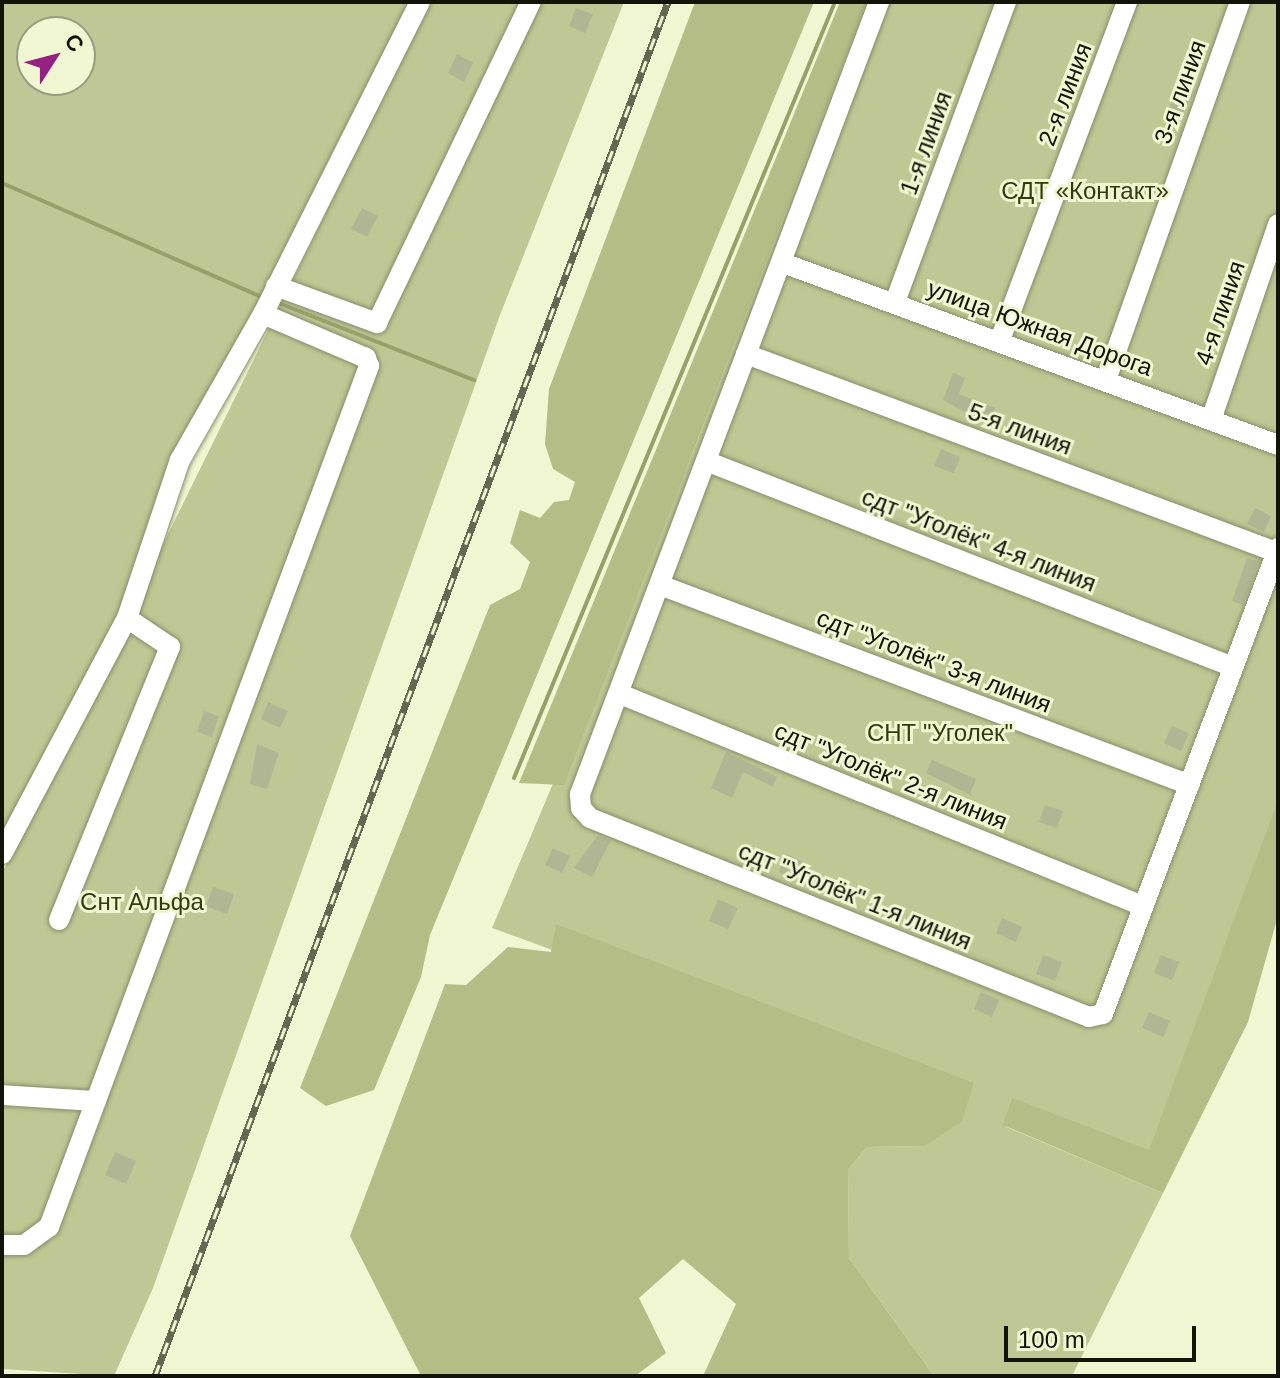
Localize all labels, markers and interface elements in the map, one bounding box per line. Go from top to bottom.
north arrow [16,16,96,96]
text: С [59,29,89,57]
street label: 3-я линия [1148,36,1212,148]
street label: 2-я линия [1032,38,1098,150]
street label: 1-я линия [894,87,958,199]
park label: СДТ «Контакт» [1001,177,1169,205]
street label: 4-я линия [1189,257,1251,369]
street label: улица Южная Дорога [924,274,1156,382]
street label: 5-я линия [964,397,1076,461]
street label: сдт "Уголёк" 4-я линия [858,482,1100,598]
street label: сдт "Уголёк" 3-я линия [813,603,1055,719]
street label: сдт "Уголёк" 2-я линия [770,716,1012,836]
park label: СНТ "Уголек" [867,719,1013,747]
street label: сдт "Уголёк" 1-я линия [734,836,976,956]
park label: Снт Альфа [80,888,204,916]
scale bar [1008,1310,1200,1360]
text: 100 m [1018,1326,1085,1353]

